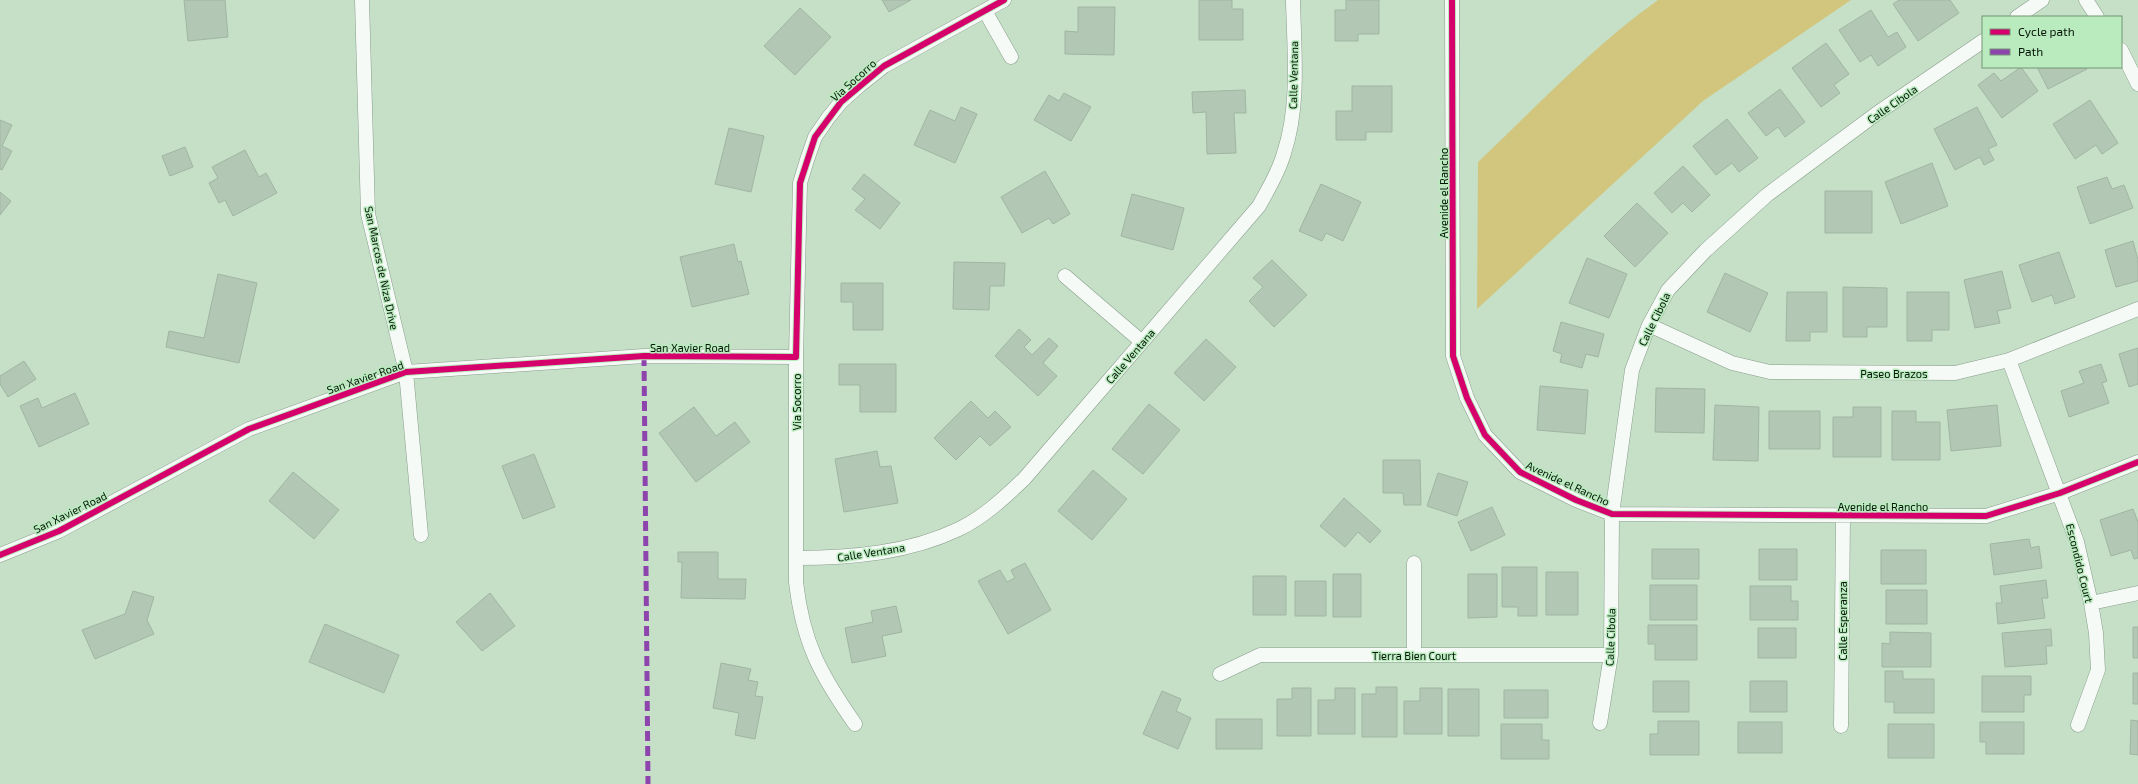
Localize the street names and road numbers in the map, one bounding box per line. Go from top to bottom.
street label: Calle Ventana [1286,41,1300,109]
street label: Via Socorro [828,56,878,104]
street label: Calle Cibola [1865,82,1919,126]
street label: Avenide el Rancho [1437,148,1450,238]
street label: San Marcos de Niza Drive [363,205,401,331]
street label: Calle Cibola [1635,290,1673,348]
street label: Calle Ventana [1103,326,1157,386]
street label: San Xavier Road [650,341,730,354]
street label: San Xavier Road [325,358,405,396]
street label: Paseo Brazos [1860,367,1928,380]
street label: Via Socorro [790,374,803,430]
street label: Avenide el Rancho [1524,458,1612,508]
street label: San Xavier Road [31,489,109,535]
street label: Avenide el Rancho [1838,500,1928,513]
street label: Escondido Court [2064,522,2096,604]
street label: Calle Ventana [836,540,906,564]
street label: Calle Esperanza [1836,581,1849,661]
street label: Calle Cibola [1602,608,1618,666]
street label: Tierra Bien Court [1372,649,1456,662]

